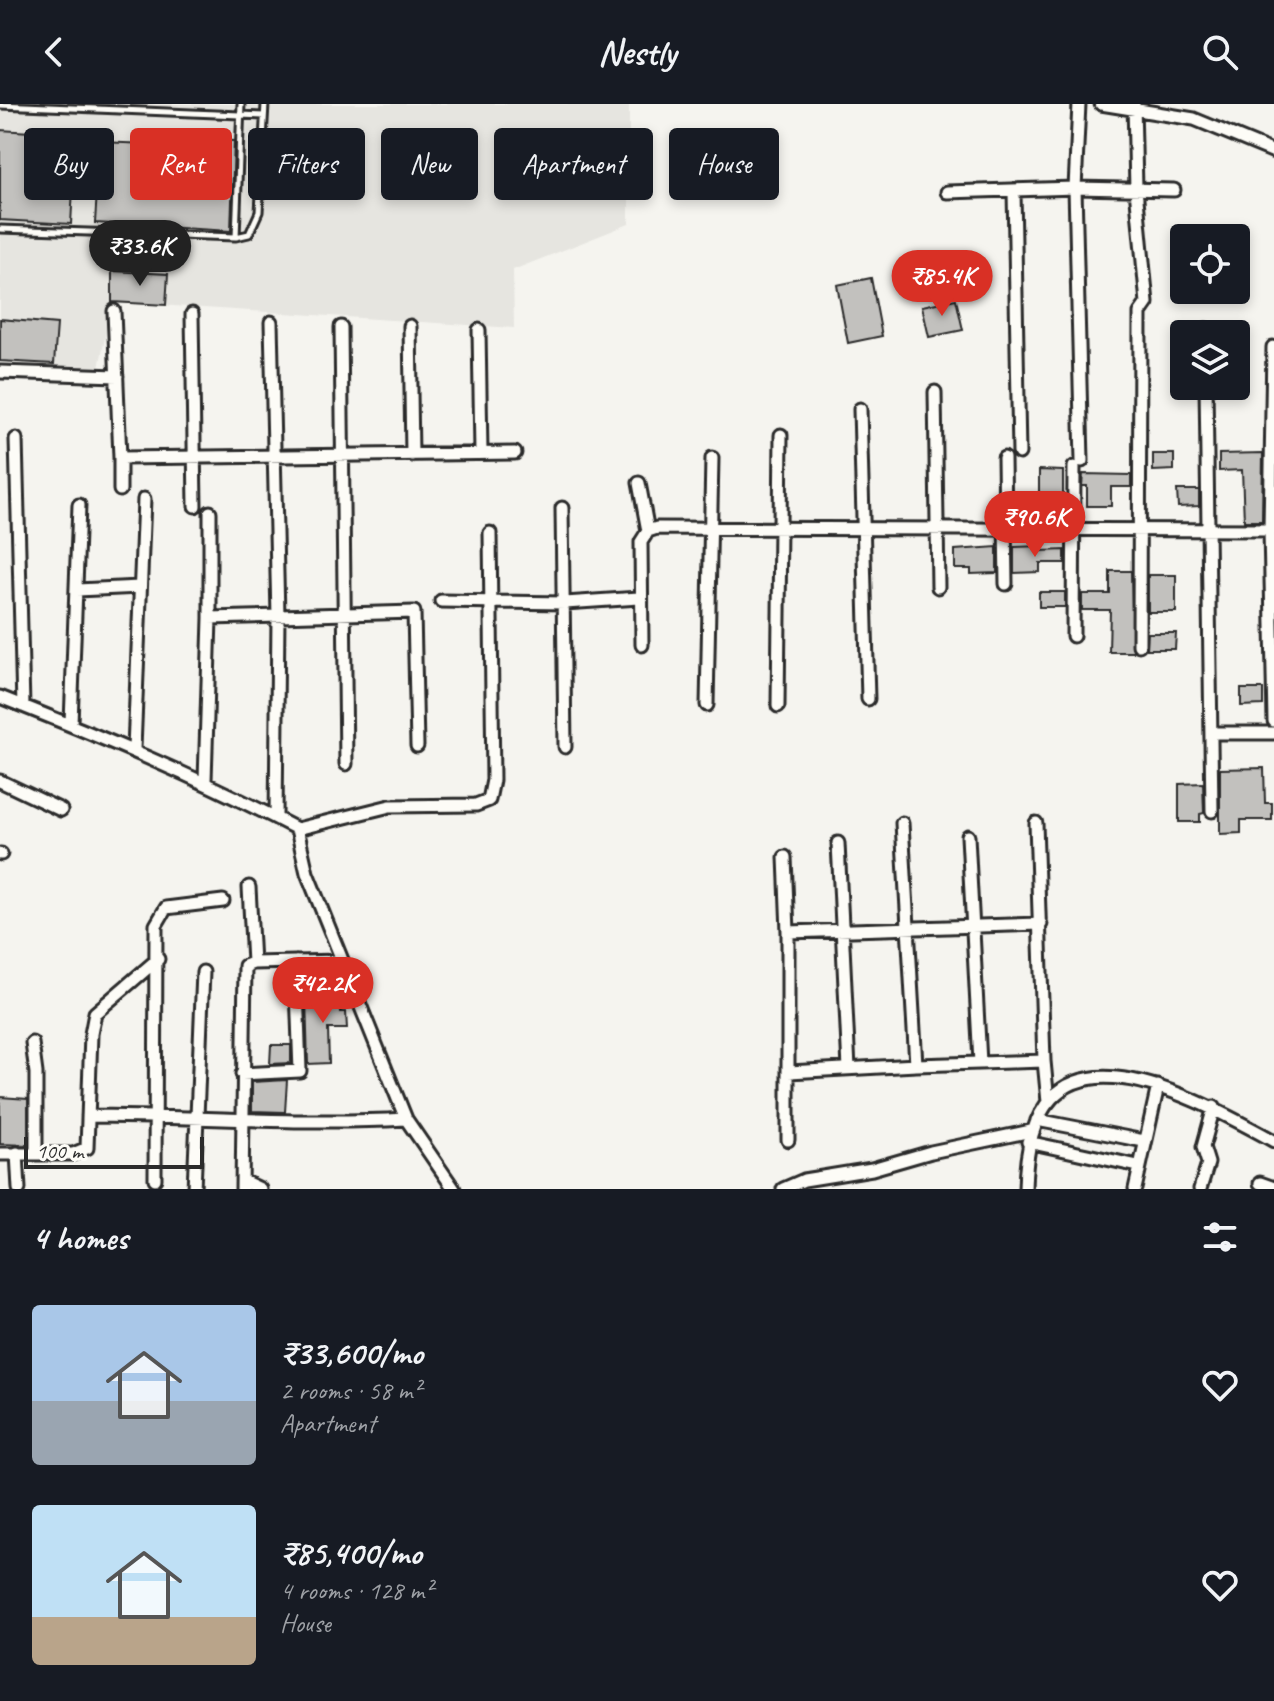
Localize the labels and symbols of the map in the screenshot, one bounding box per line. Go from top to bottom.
pin: ₹33.6K [75,220,205,288]
pin: ₹85.4K [877,250,1007,318]
pin: ₹90.6K [970,491,1100,559]
pin: ₹42.2K [258,957,388,1025]
scale bar [24,1133,204,1169]

